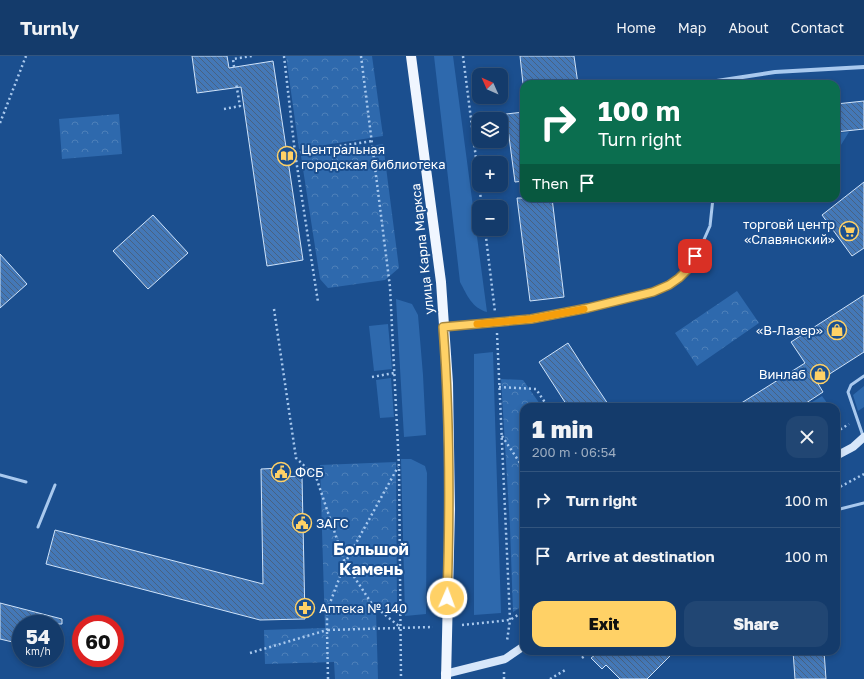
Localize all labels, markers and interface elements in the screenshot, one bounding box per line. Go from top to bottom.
text: Turnly [20,16,79,39]
text: Home [616,19,656,36]
text: Map [678,19,706,36]
text: About [728,19,769,36]
text: Contact [791,19,844,36]
north arrow [472,68,508,104]
map controls [472,68,508,236]
text: 100 m [598,94,680,127]
icon: right [532,96,584,148]
button: layers [472,112,508,148]
text: Turn right [598,128,682,150]
place label: Центральная городская библиотека [301,141,446,172]
library icon: Центральная городская библиотека [276,145,298,167]
button: + [472,156,508,192]
icon: arrive [576,172,598,194]
text: Then [532,174,568,192]
street label: улица Карла Маркса [407,183,437,315]
button: − [472,200,508,236]
place label: торговй центр «Славянский» [743,216,835,247]
supermarket icon: торговй центр «Славянский» [838,220,860,242]
pin [678,239,712,273]
icon: arrive [684,245,706,267]
shop icon: «В-Лазер» [826,319,848,341]
place label: «В-Лазер» [756,322,823,338]
shop icon: Винлаб [809,363,831,385]
place label: Винлаб [759,366,806,382]
text: 1 min [532,414,593,443]
button: close [786,416,828,458]
text: 200 m · 06:54 [532,444,616,460]
public building icon: ФСБ [270,461,292,483]
place label: ФСБ [295,464,324,480]
icon: right [532,489,554,511]
text: Turn right [566,491,637,509]
text: 100 m [785,491,828,509]
public building icon: ЗАГС [291,512,313,534]
place label: ЗАГС [316,515,349,531]
district label: Большой Камень [333,538,409,579]
icon: arrive [532,545,554,567]
text: Arrive at destination [566,547,715,565]
text: 100 m [785,547,828,565]
position arrow [426,577,468,619]
pharmacy icon: Аптека № 140 [294,597,316,619]
place label: Аптека № 140 [319,600,407,616]
button: Exit [532,601,676,647]
button: Share [684,601,828,647]
speed limit sign: 60 [72,615,124,667]
text: 54 [26,624,50,648]
text: km/h [25,645,51,657]

